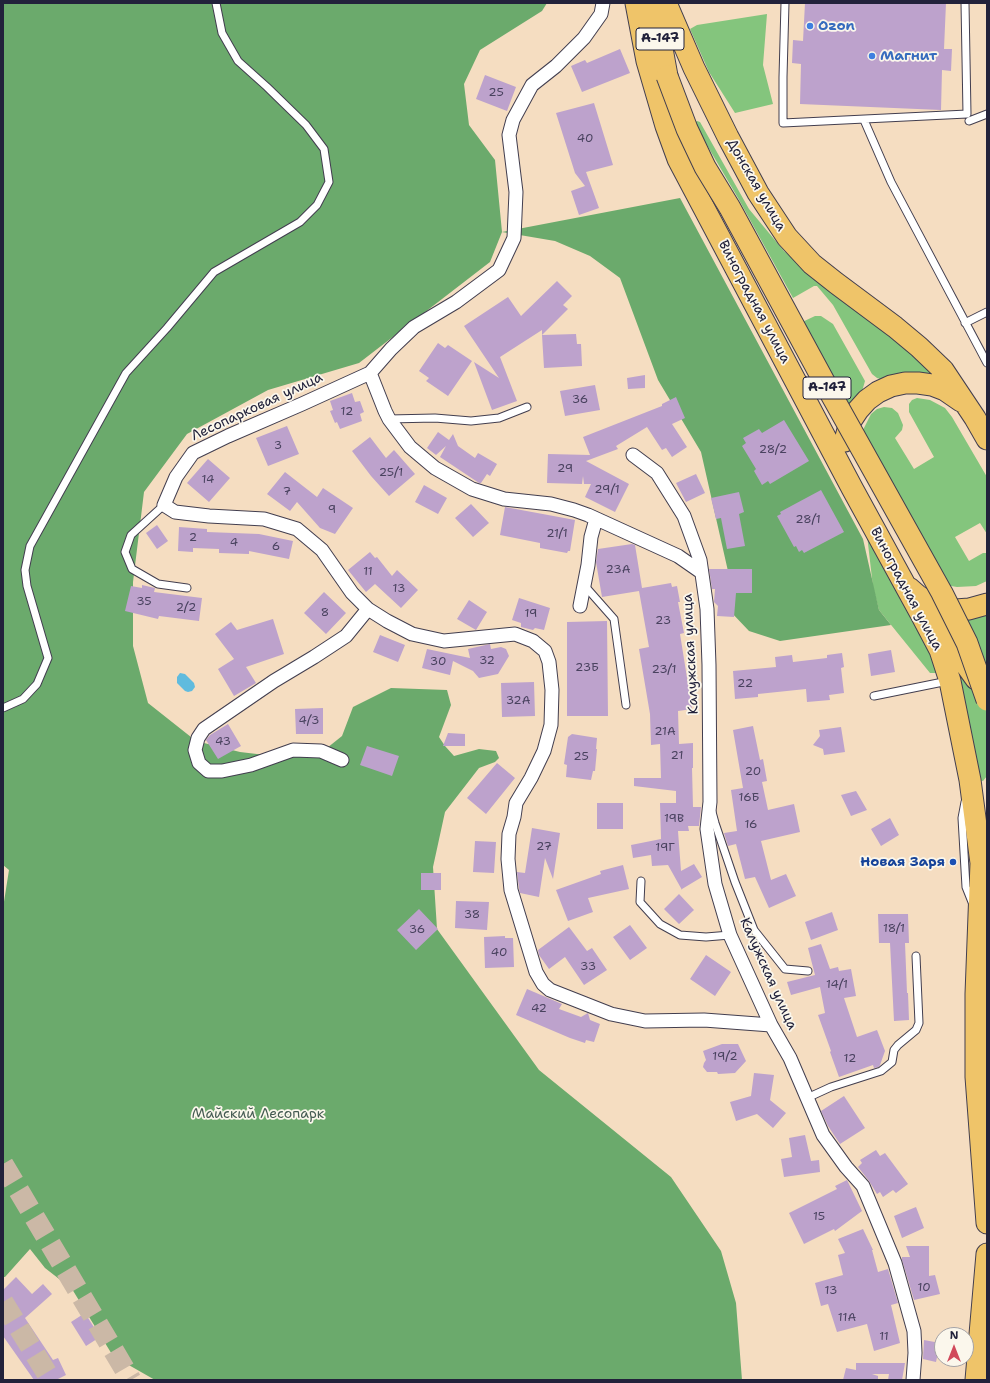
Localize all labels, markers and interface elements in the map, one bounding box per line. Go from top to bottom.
place label: Ozon [818,18,855,34]
marker: Ozon [805,21,815,31]
road number: А-147 [636,28,684,50]
place label: Магнит [880,48,937,64]
marker: Магнит [867,51,877,61]
house number: 25 [488,86,504,100]
house number: 40 [577,132,593,146]
street label: Донская улица [723,136,789,234]
street label: Виноградная улица [714,237,794,367]
street label: Лесопарковая улица [189,369,325,445]
road number: А-147 [803,377,851,399]
house number: 36 [572,393,588,407]
house number: 12 [341,405,353,419]
house number: 3 [274,439,282,453]
house number: 28/2 [759,443,787,457]
house number: 29 [557,462,573,476]
house number: 25/1 [379,466,403,480]
house number: 14 [202,473,214,487]
house number: 29/1 [594,483,620,497]
house number: 7 [283,485,291,499]
house number: 9 [328,503,336,517]
house number: 28/1 [795,513,821,527]
street label: Виноградная улица [866,524,946,654]
house number: 21/1 [546,527,568,541]
house number: 2 [189,531,197,545]
house number: 4 [230,536,238,550]
house number: 6 [272,540,280,554]
house number: 23А [606,563,630,577]
house number: 11 [363,565,373,579]
house number: 13 [393,582,405,596]
street label: Калужская улица [679,593,703,715]
house number: 35 [136,595,152,609]
house number: 2/2 [176,601,196,615]
house number: 8 [321,606,329,620]
house number: 19 [525,607,537,621]
house number: 23 [655,614,671,628]
house number: 32 [479,654,495,668]
house number: 30 [430,655,446,669]
house number: 23Б [575,661,599,675]
house number: 23/1 [651,663,677,677]
house number: 22 [737,677,753,691]
house number: 32А [506,694,530,708]
house number: 4/3 [299,714,319,728]
house number: 21А [654,725,676,739]
house number: 43 [215,735,231,749]
house number: 21 [671,749,683,763]
house number: 25 [573,750,589,764]
house number: 20 [745,765,761,779]
house number: 16Б [739,791,759,805]
house number: 19В [664,812,684,826]
house number: 16 [744,818,758,832]
house number: 27 [536,840,552,854]
house number: 19Г [655,841,675,855]
place label: Новая Заря [860,854,945,870]
marker: Новая Заря [948,857,958,867]
house number: 38 [464,908,480,922]
street label: Калужская улица [736,915,800,1033]
house number: 18/1 [883,922,905,936]
house number: 36 [409,923,425,937]
house number: 40 [491,946,507,960]
house number: 33 [580,960,596,974]
house number: 14/1 [826,978,848,992]
house number: 42 [531,1002,547,1016]
house number: 19/2 [712,1050,738,1064]
house number: 12 [844,1052,856,1066]
park label: Майский Лесопарк [192,1106,324,1122]
house number: 15 [813,1210,825,1224]
house number: 10 [917,1281,931,1295]
house number: 13 [825,1284,837,1298]
house number: 11А [838,1311,856,1325]
north arrow [934,1327,974,1367]
text: N [950,1328,958,1343]
house number: 11 [879,1330,889,1344]

